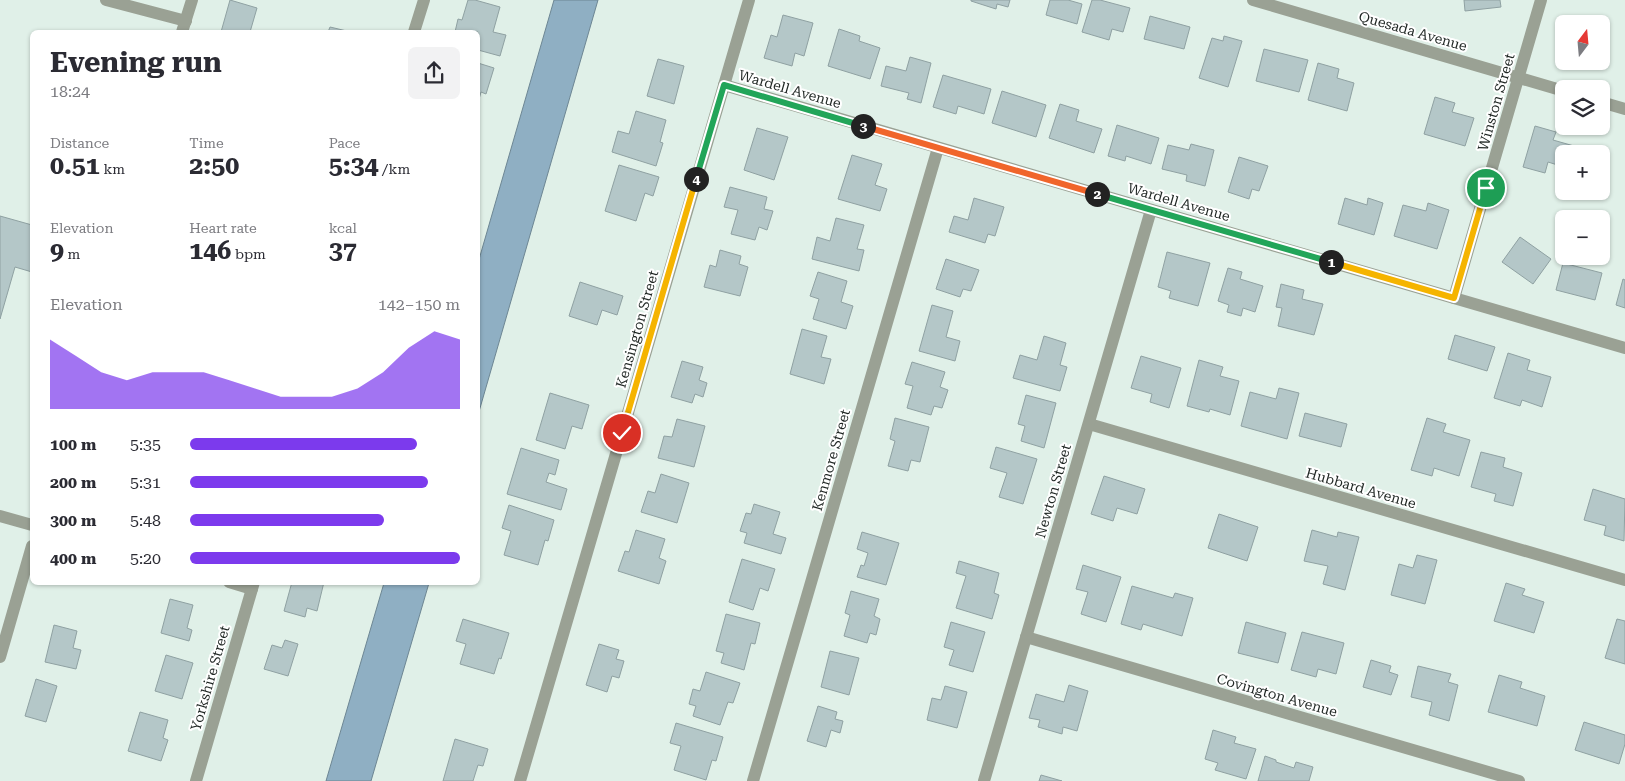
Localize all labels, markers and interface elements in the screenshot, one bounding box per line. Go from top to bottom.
street label: Quesada Avenue [1357,8,1469,54]
north arrow [1555,15,1610,70]
map controls [1555,15,1610,265]
text: Evening run [50,46,222,79]
button: share [408,47,460,99]
street label: Winston Street [1474,51,1518,153]
street label: Wardell Avenue [737,67,843,111]
button: layers [1555,80,1610,135]
text: 18:24 [50,82,90,101]
pin: 3 [850,114,876,138]
text: 3 [860,118,867,134]
text: Distance [50,135,109,151]
text: Time [189,135,224,151]
text: Pace [329,135,360,151]
button: + [1555,145,1610,200]
text: 0.51 [50,151,100,180]
text: 2:50 [189,151,239,180]
text: 5:34 [329,151,378,180]
text: km [100,161,125,177]
text: /km [378,161,410,177]
pin: 4 [684,166,708,192]
pin [1465,167,1507,209]
text: 4 [693,171,700,187]
icon: arrive [1472,174,1500,202]
street label: Wardell Avenue [1126,180,1232,224]
pin: 2 [1084,182,1110,206]
text: 2 [1094,186,1101,202]
button: − [1555,210,1610,265]
text: Elevation [50,220,113,236]
text: Heart rate [189,220,257,236]
text: kcal [329,220,357,236]
text: 9 [50,236,64,265]
text: 146 [189,236,231,265]
text: 37 [329,236,357,265]
text: m [64,246,80,262]
text: bpm [231,246,266,262]
pin: 1 [1318,250,1344,274]
text: 1 [1328,254,1335,270]
street label: Kensington Street [613,268,661,390]
text: Elevation [50,295,123,314]
text: 142–150 m [378,295,460,314]
street label: Kenmore Street [809,407,853,513]
pin [601,412,643,454]
icon: check [608,419,636,447]
text: 100 m [50,435,96,454]
text: 5:35 [130,435,161,454]
street label: Newton Street [1032,442,1074,540]
street label: Hubbard Avenue [1304,465,1418,512]
text: 200 m [50,473,96,492]
text: 5:31 [130,473,161,492]
text: 300 m [50,511,96,530]
text: 5:48 [130,511,161,530]
text: 400 m [50,549,96,568]
text: 5:20 [130,549,161,568]
street label: Yorkshire Street [187,624,233,732]
street label: Covington Avenue [1215,670,1339,720]

